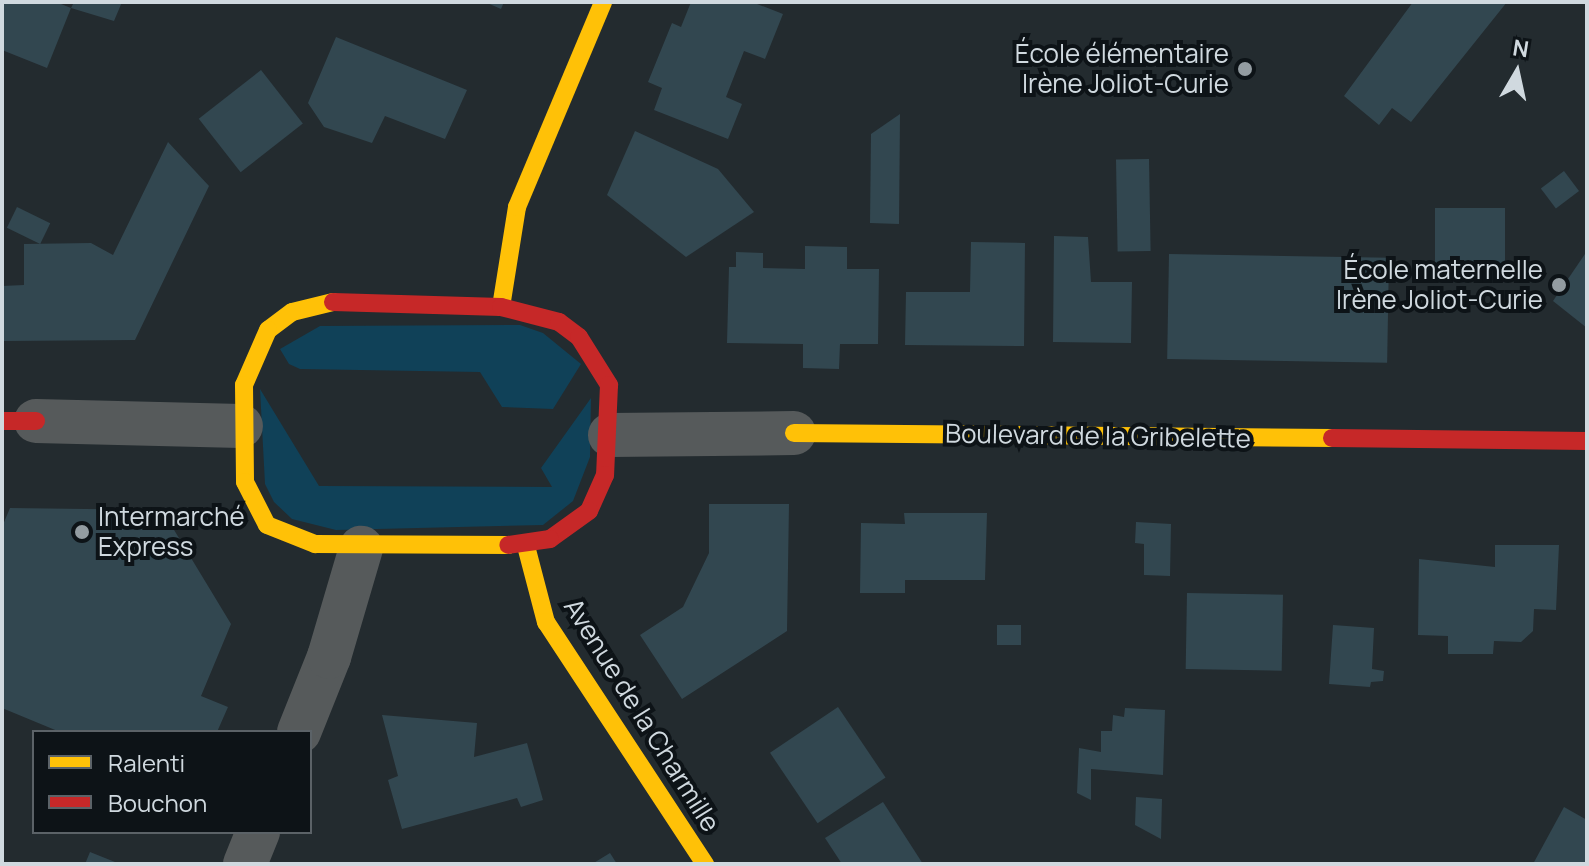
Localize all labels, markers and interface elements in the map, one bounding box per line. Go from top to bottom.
north arrow [1477,32,1557,112]
text: N [1511,32,1531,64]
place label: École élémentaire Irène Joliot-Curie [1015,38,1229,100]
marker: École élémentaire Irène Joliot-Curie [1236,60,1254,78]
place label: École maternelle Irène Joliot-Curie [1336,254,1543,316]
marker: École maternelle Irène Joliot-Curie [1550,276,1568,294]
street label: Boulevard de la Gribelette [945,418,1251,454]
place label: Intermarché Express [98,501,245,562]
marker: Intermarché Express [73,523,91,541]
street label: Avenue de la Charmille [557,593,727,837]
legend [32,730,312,834]
text: Ralenti [108,746,185,779]
text: Bouchon [108,786,207,819]

